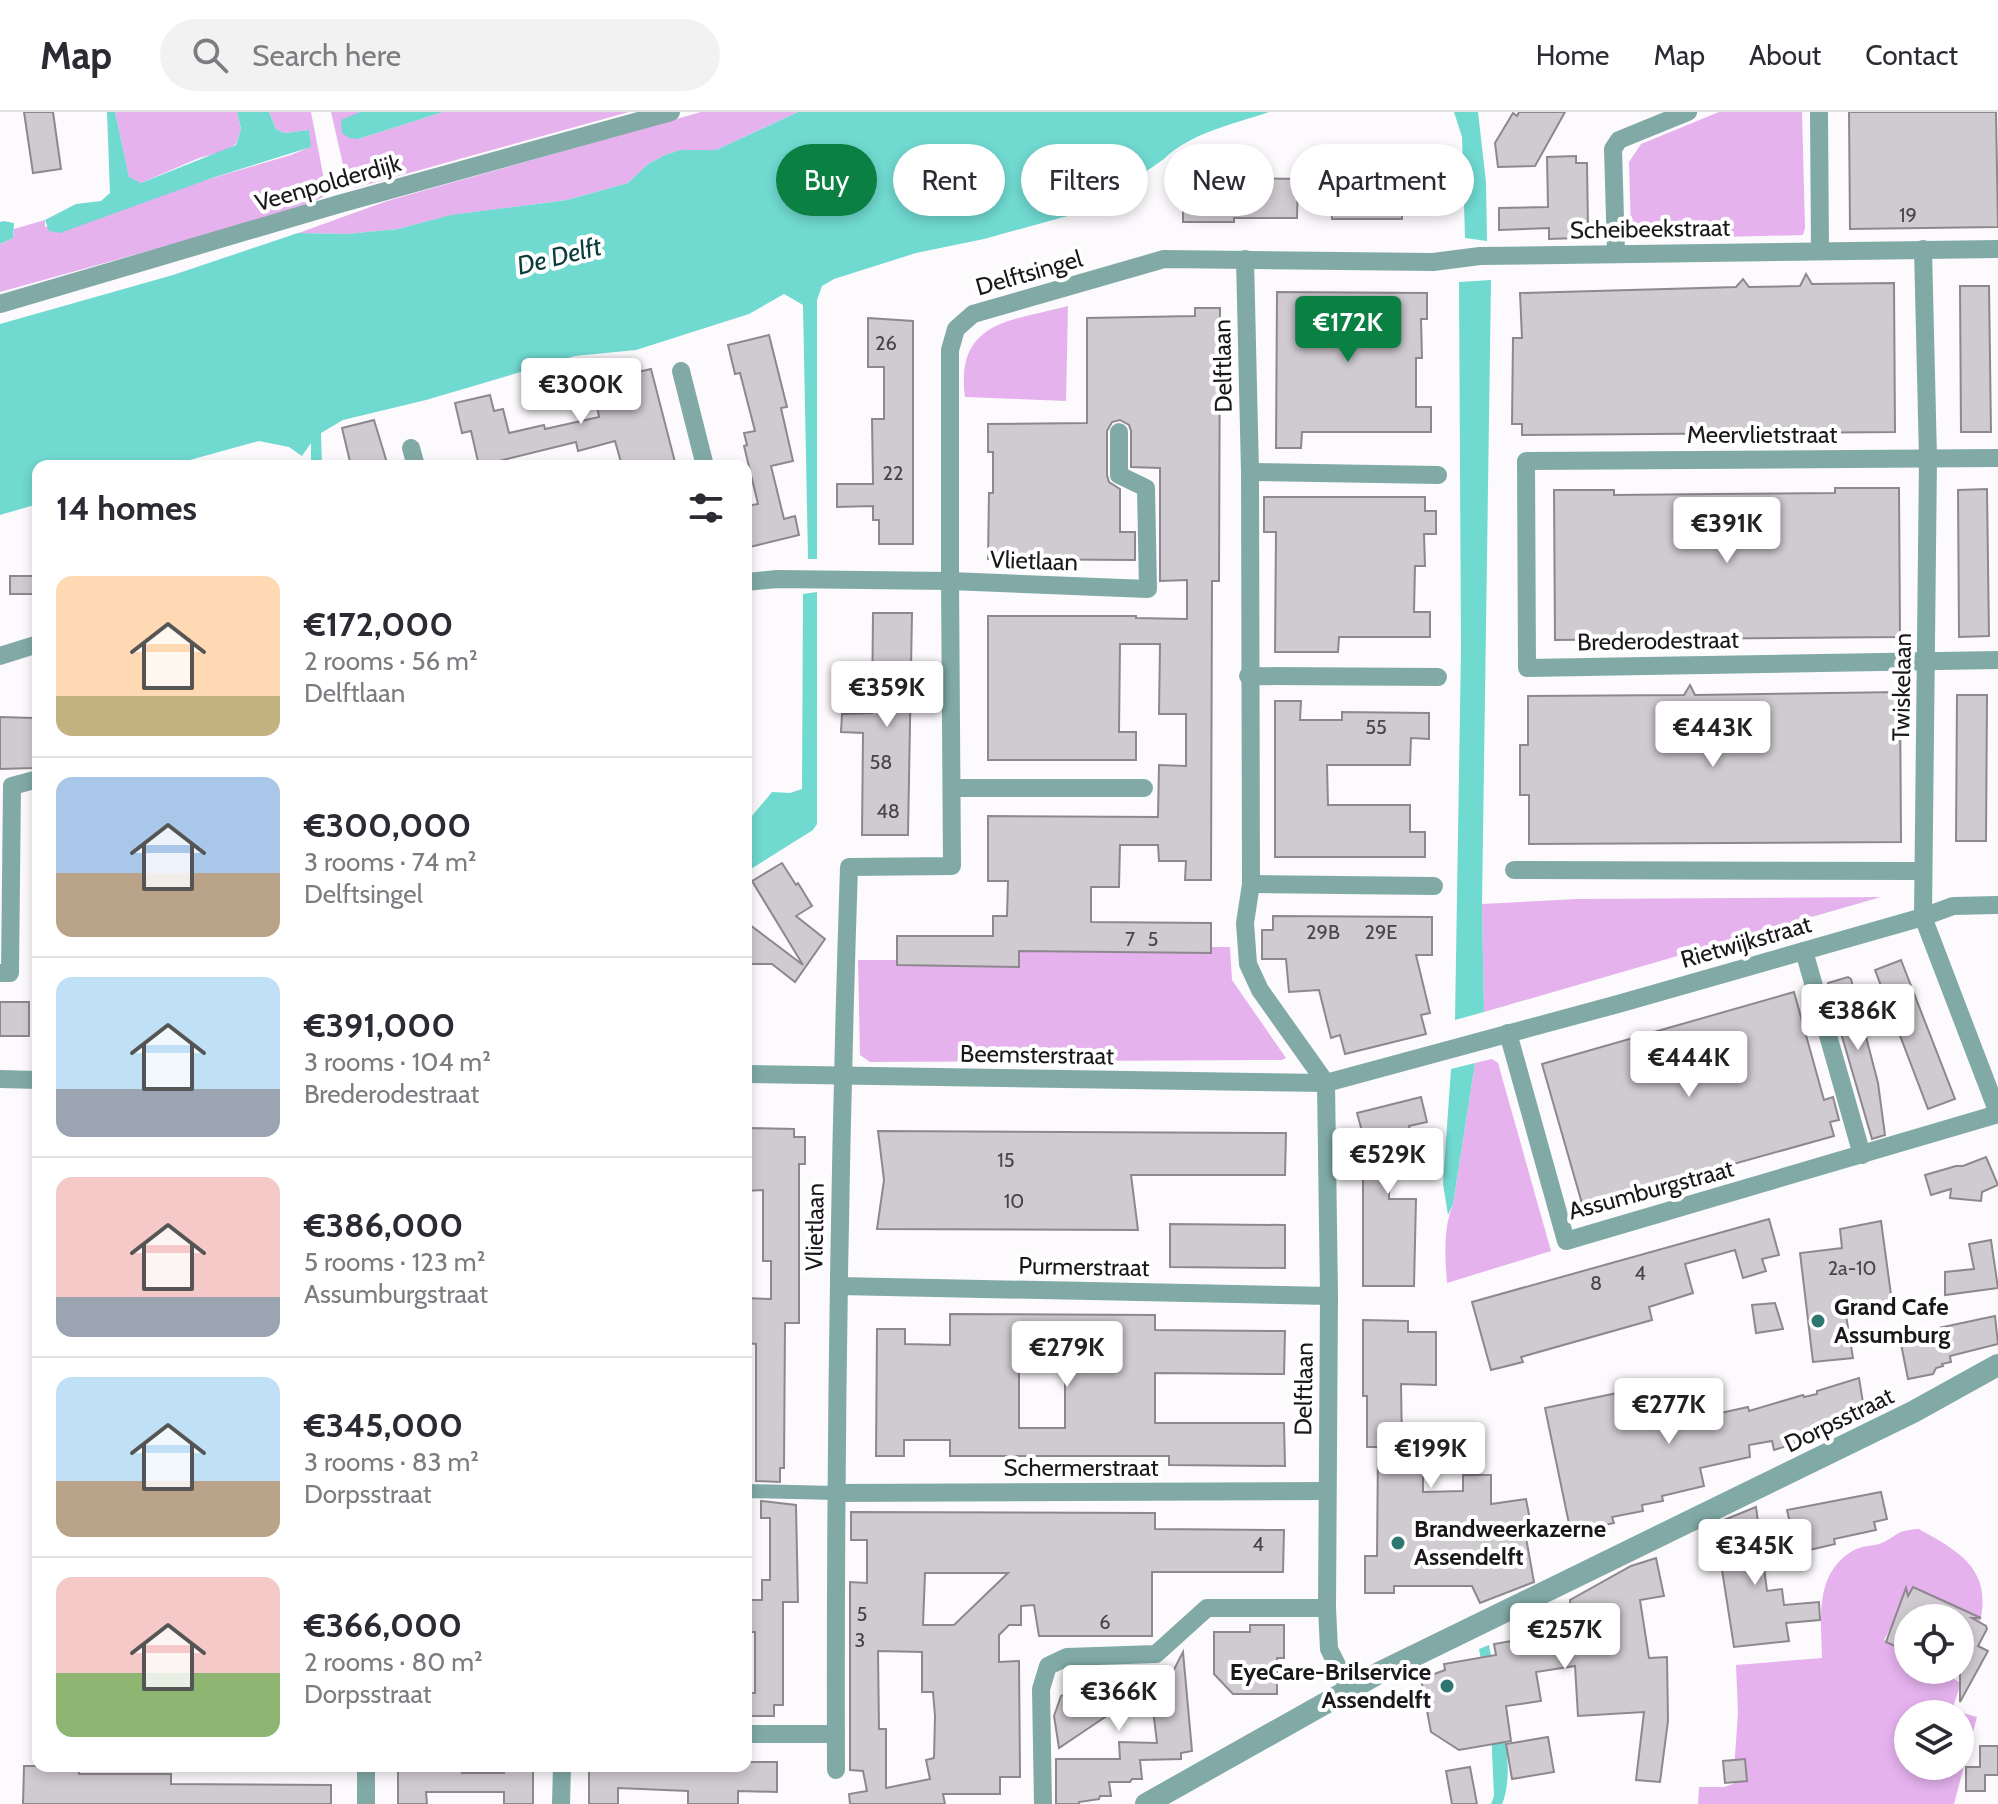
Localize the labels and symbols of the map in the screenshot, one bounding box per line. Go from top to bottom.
street label: Veenpolderdijk [252,148,404,217]
house number: 19 [1899,203,1917,227]
street label: Scheibeekstraat [1570,213,1730,244]
water label: De Delft [514,230,606,282]
street label: Delftsingel [972,243,1086,302]
pin: €172K [1292,296,1404,364]
street label: Delftlaan [1207,319,1238,413]
house number: 26 [875,331,897,355]
pin: €300K [525,358,637,426]
street label: Meervlietstraat [1687,420,1837,449]
house number: 22 [883,461,903,485]
pin: €391K [1671,497,1783,565]
street label: Vlietlaan [990,544,1078,577]
street label: Brederodestraat [1577,625,1739,656]
street label: Twiskelaan [1886,633,1917,741]
pin: €359K [831,661,943,729]
pin: €443K [1657,701,1769,769]
house number: 55 [1365,715,1387,739]
house number: 58 [870,750,892,774]
house number: 48 [876,799,900,823]
street label: Rietwijkstraat [1677,909,1814,974]
house number: 29B [1306,920,1340,944]
house number: 29E [1365,920,1397,944]
house number: 7 [1125,927,1135,951]
house number: 5 [1148,927,1158,951]
pin: €386K [1802,984,1914,1052]
pin: €444K [1633,1031,1745,1099]
street label: Beemsterstraat [960,1039,1114,1070]
pin: €529K [1332,1128,1444,1196]
house number: 15 [997,1148,1015,1172]
street label: Assumburgstraat [1565,1154,1737,1226]
street label: Vlietlaan [799,1183,830,1271]
house number: 10 [1004,1189,1024,1213]
street label: Purmerstraat [1018,1251,1150,1282]
house number: 2a-10 [1828,1256,1876,1280]
house number: 4 [1634,1261,1646,1285]
house number: 8 [1590,1271,1602,1295]
place label: Grand Cafe Assumburg [1834,1292,1950,1349]
marker: Grand Cafe Assumburg [1809,1312,1827,1330]
pin: €279K [1011,1321,1123,1389]
street label: Delftlaan [1288,1342,1319,1436]
pin: €277K [1613,1378,1725,1446]
street label: Dorpsstraat [1780,1381,1898,1458]
pin: €199K [1375,1422,1487,1490]
street label: Schermerstraat [1003,1453,1159,1482]
place label: Brandweerkazerne Assendelft [1414,1514,1606,1571]
pin: €345K [1699,1519,1811,1587]
house number: 4 [1252,1532,1264,1556]
marker: Brandweerkazerne Assendelft [1389,1534,1407,1552]
house number: 5 [857,1602,867,1626]
pin: €257K [1509,1603,1621,1671]
house number: 6 [1099,1610,1111,1634]
house number: 3 [855,1628,865,1652]
place label: EyeCare-Brilservice Assendelft [1230,1657,1431,1714]
pin: €366K [1063,1665,1175,1733]
marker: EyeCare-Brilservice Assendelft [1438,1677,1456,1695]

